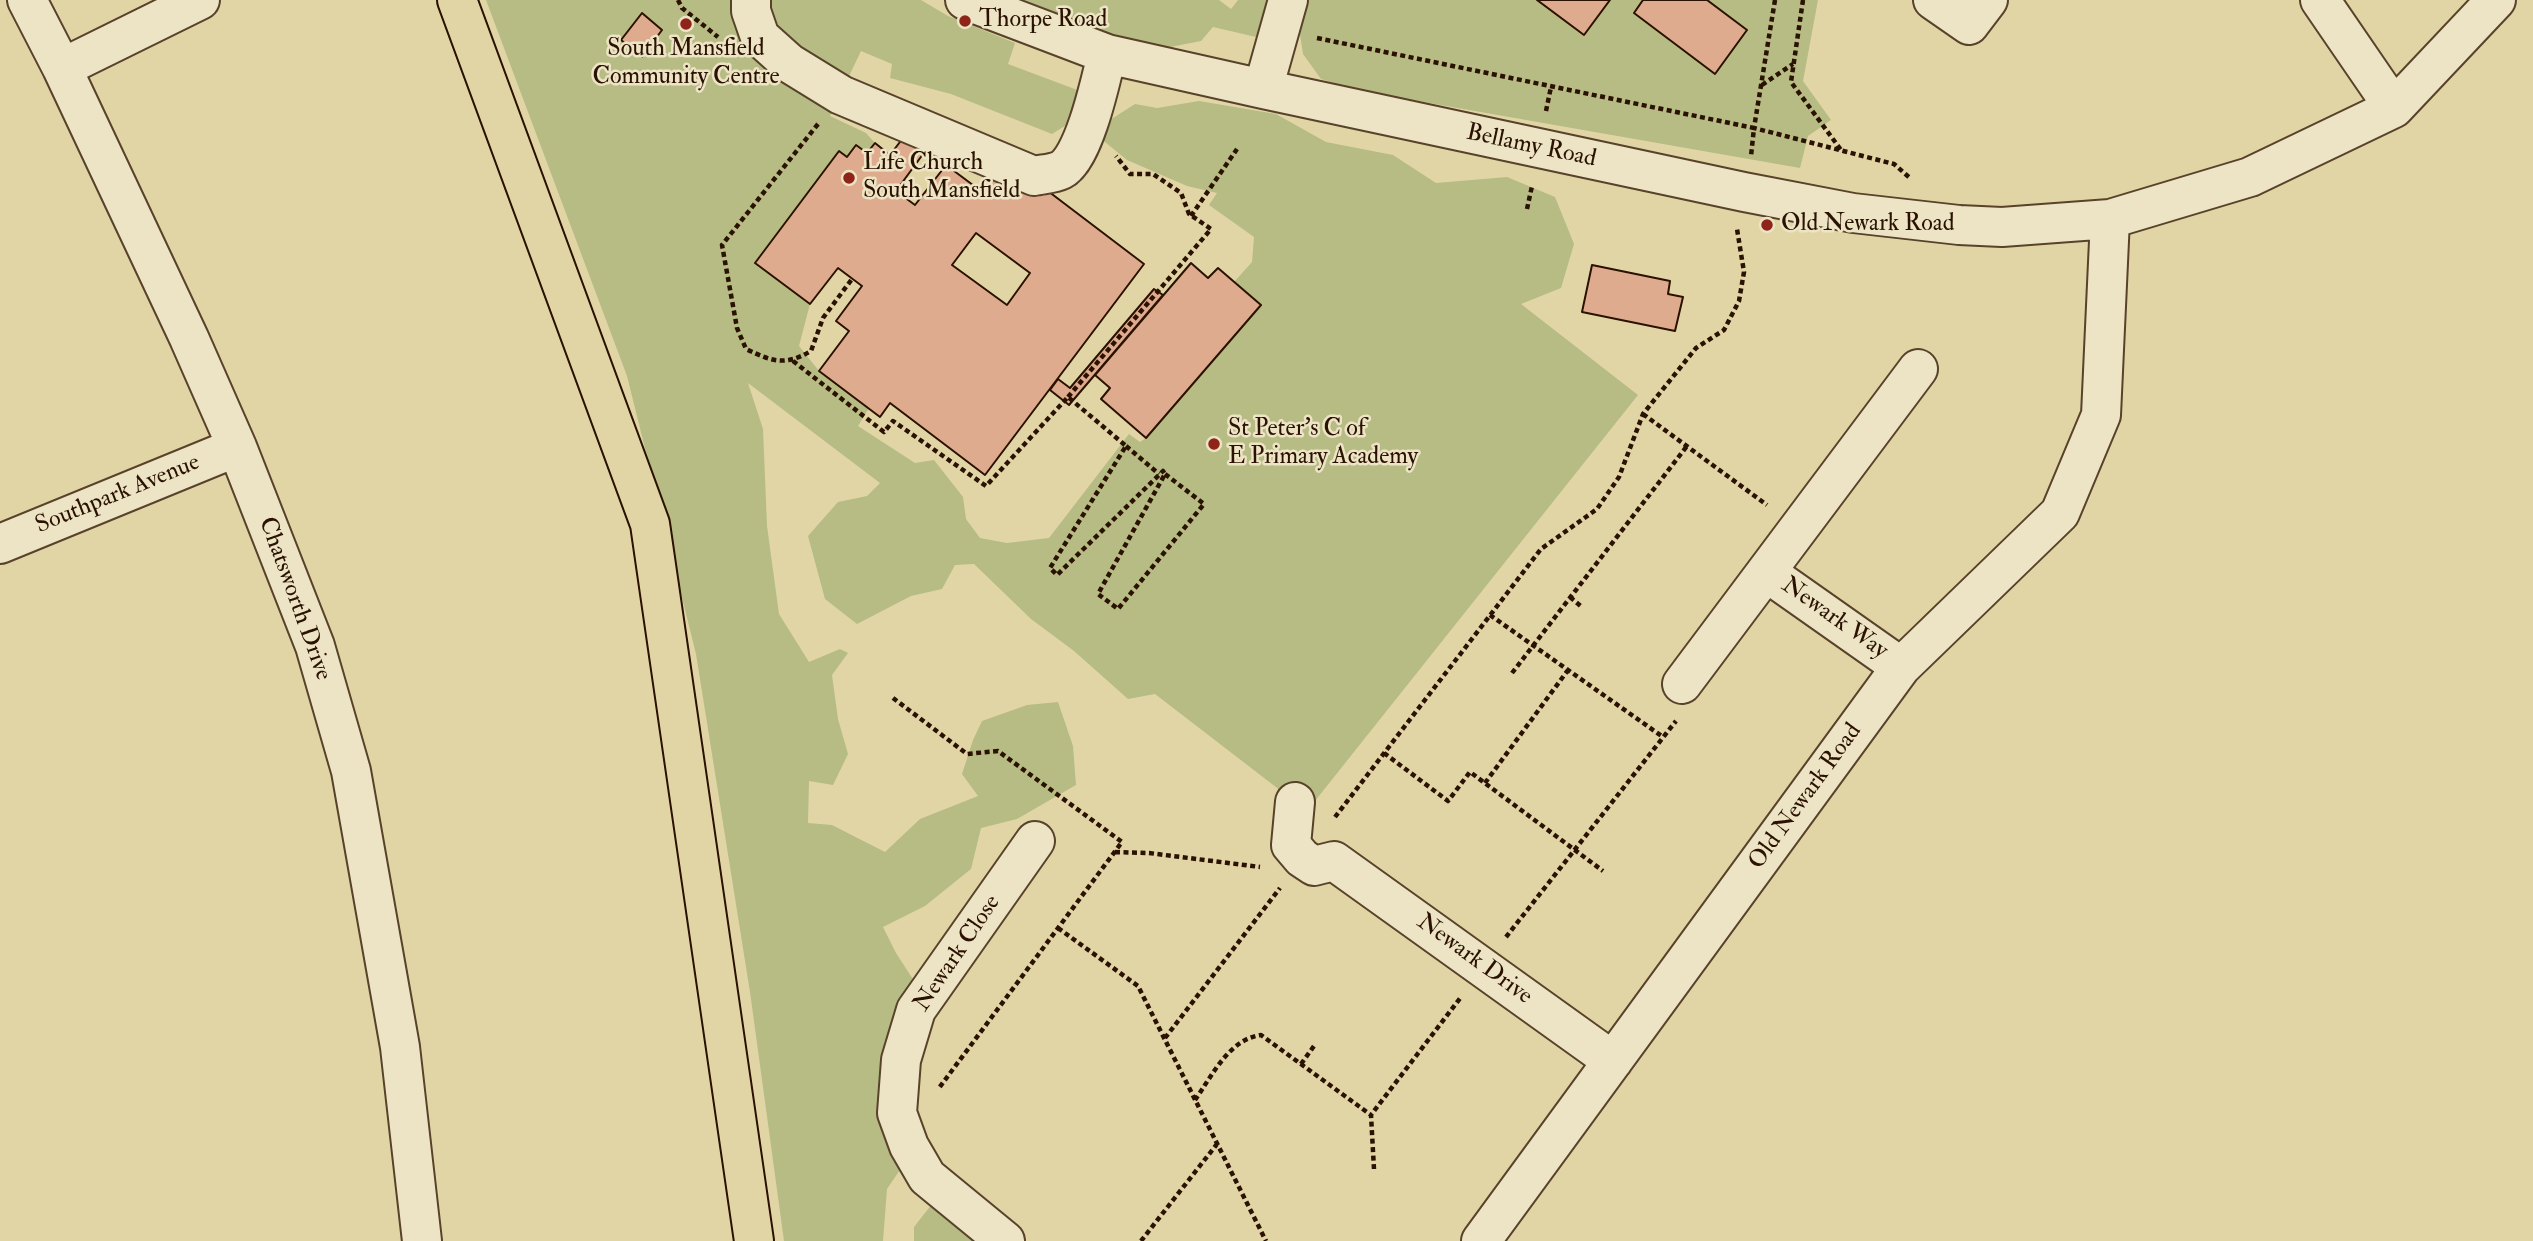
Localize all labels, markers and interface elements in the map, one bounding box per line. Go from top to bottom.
place label: Thorpe Road [979,7,1107,35]
marker: Thorpe Road [957,13,973,29]
marker: South Mansfield Community Centre [678,16,694,32]
place label: South Mansfield Community Centre [592,36,780,92]
street label: Bellamy Road [1463,119,1599,175]
place label: Life Church South Mansfield [863,150,1020,206]
marker: Life Church South Mansfield [841,170,857,186]
place label: Old Newark Road [1781,211,1954,239]
marker: Old Newark Road [1759,217,1775,233]
place label: St Peter's C of E Primary Academy [1228,416,1418,472]
marker: St Peter's C of E Primary Academy [1206,436,1222,452]
street label: Southpark Avenue [32,449,204,541]
street label: Chatsworth Drive [251,513,337,685]
street label: Newark Way [1775,572,1893,666]
street label: Old Newark Road [1743,718,1869,876]
street label: Newark Close [908,890,1008,1018]
street label: Newark Drive [1411,908,1537,1012]

